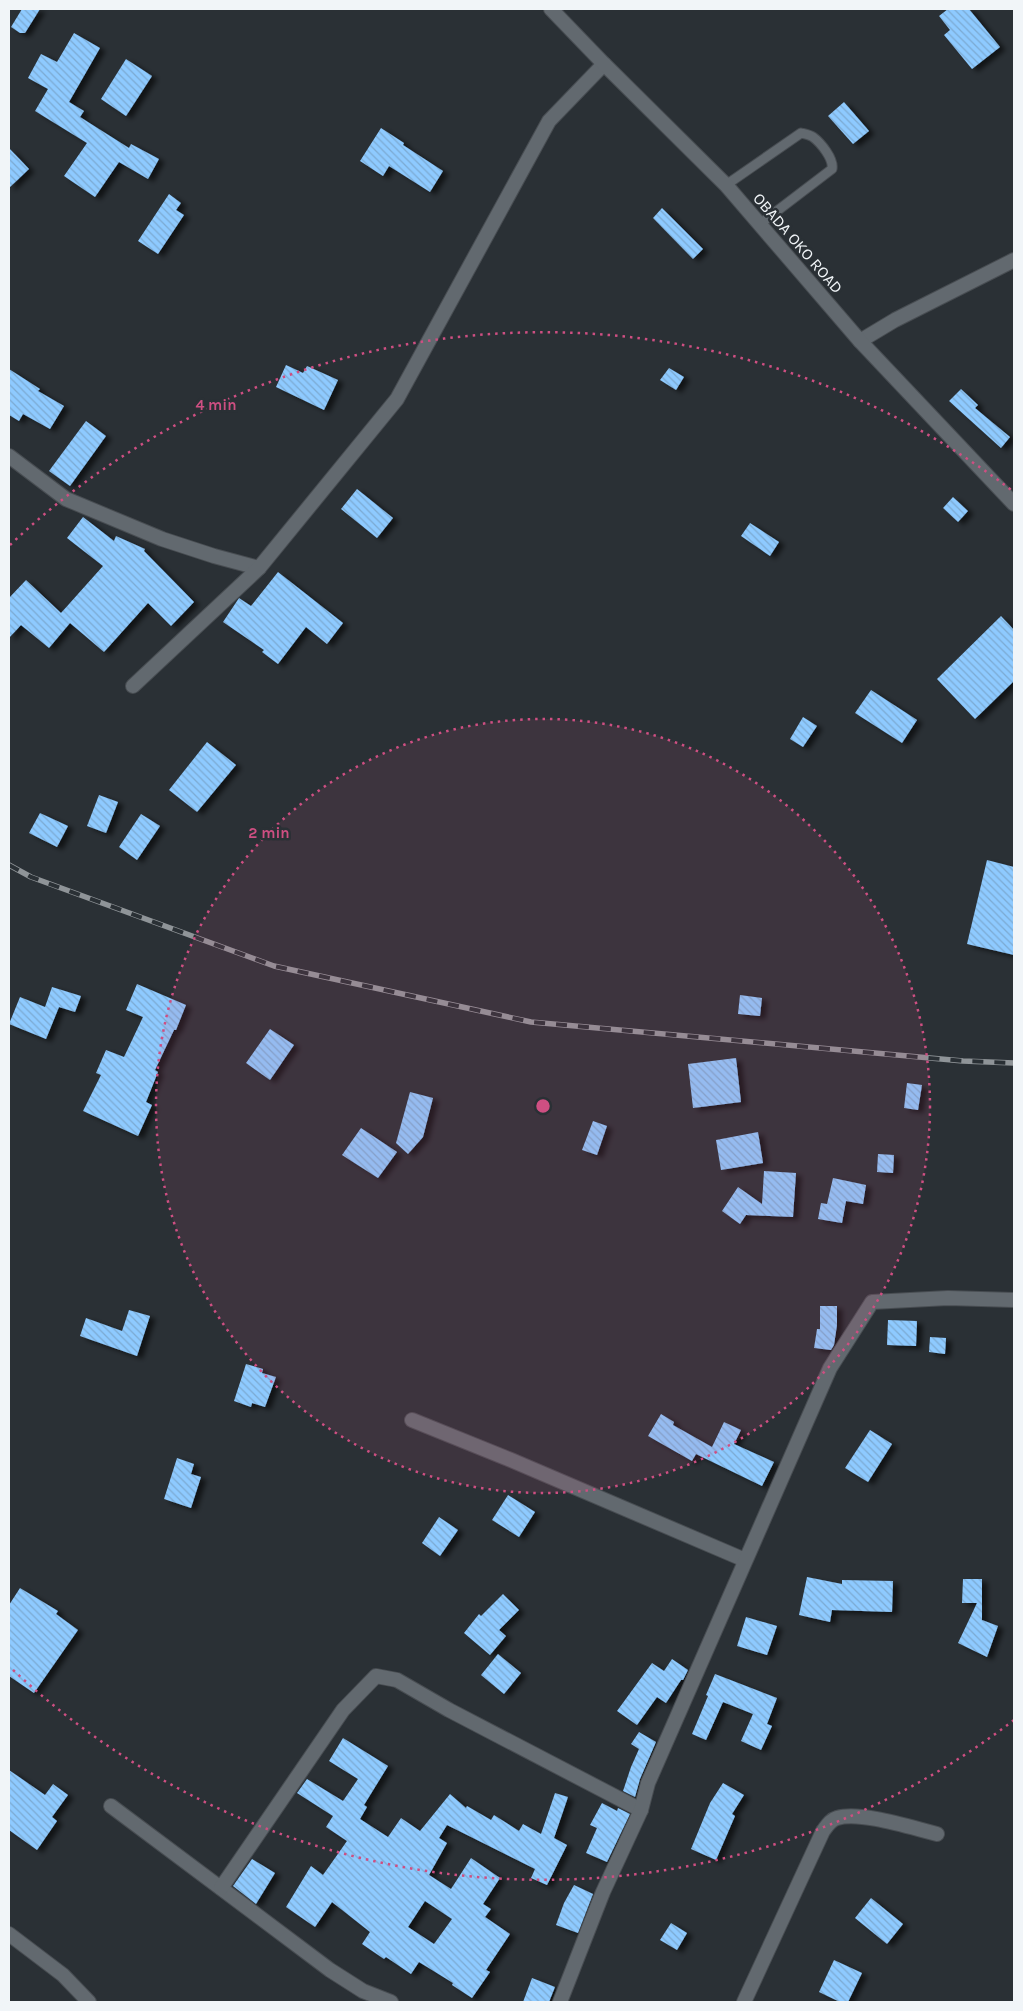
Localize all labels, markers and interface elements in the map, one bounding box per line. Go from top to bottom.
street label: OBADA OKO ROAD [749,189,847,297]
text: 4 min [195,396,237,414]
text: 2 min [248,824,290,842]
centre of rings [534,1097,552,1115]

